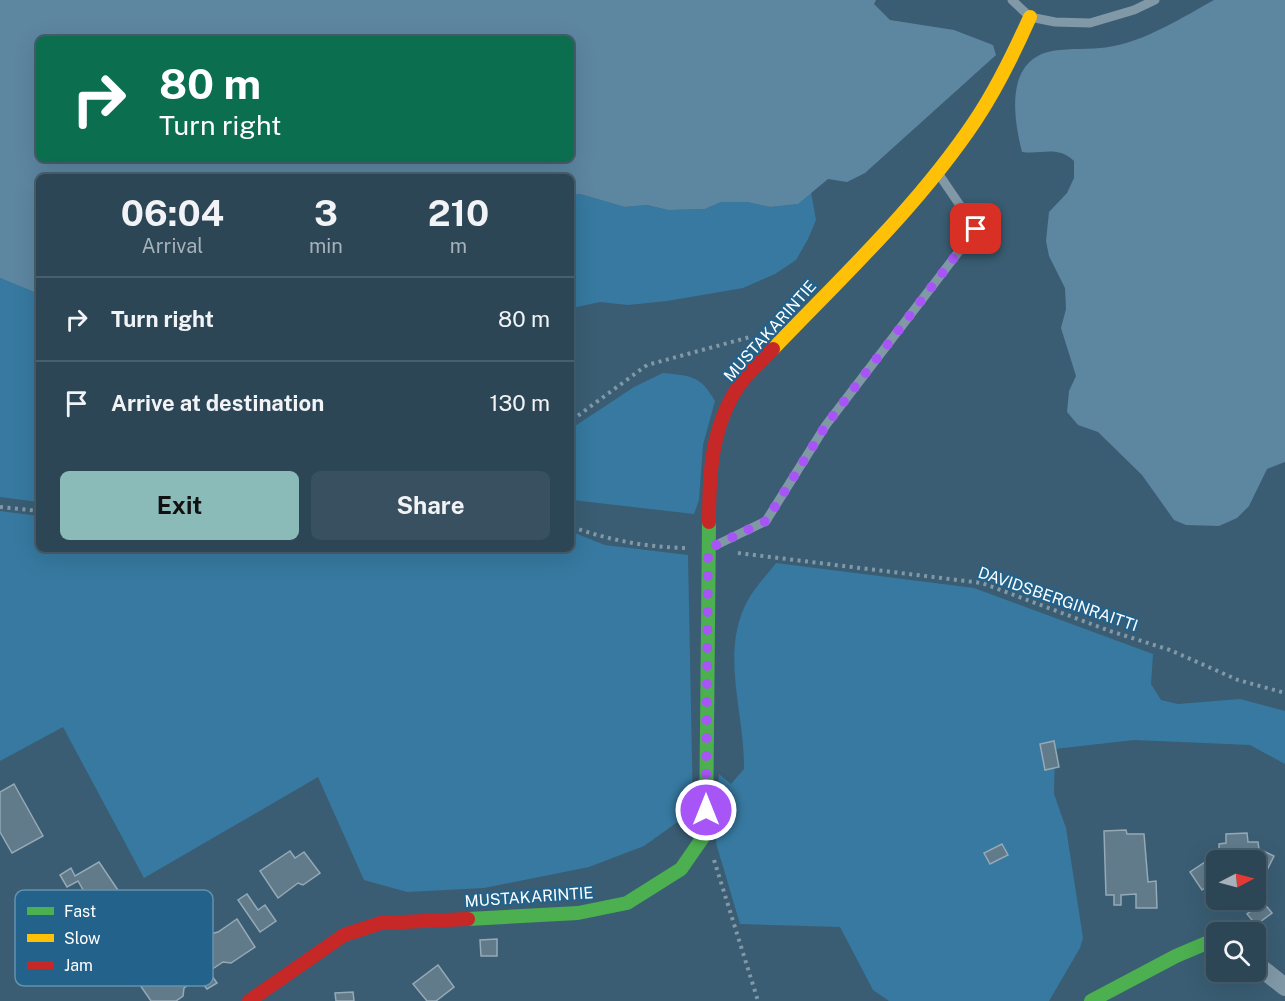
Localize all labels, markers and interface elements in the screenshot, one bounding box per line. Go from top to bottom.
text: 80 m [159,59,261,108]
icon: right [60,60,138,138]
text: Turn right [159,109,282,141]
text: 06:04 [121,192,224,234]
text: 3 [314,192,338,234]
text: 210 [428,192,489,234]
pin [950,203,1001,254]
icon: arrive [959,212,992,245]
text: Arrival [142,234,203,258]
text: min [309,234,343,258]
text: m [450,234,467,258]
street label: MUSTAKARINTIE [720,277,820,385]
icon: right [60,303,93,336]
text: Turn right [111,306,214,332]
text: 80 m [498,306,550,332]
icon: arrive [60,387,93,420]
text: Arrive at destination [111,390,324,416]
text: 130 m [489,390,550,416]
button: Exit [60,471,299,540]
button: Share [311,471,550,540]
street label: DAVIDSBERGINRAITTI [976,563,1140,635]
position arrow [674,778,738,842]
north arrow [1206,850,1266,910]
map controls [1206,850,1266,982]
street label: MUSTAKARINTIE [464,883,594,911]
legend [15,890,213,986]
text: Fast [64,902,96,921]
button: search [1206,922,1266,982]
text: Slow [64,929,101,948]
text: Jam [64,956,93,975]

